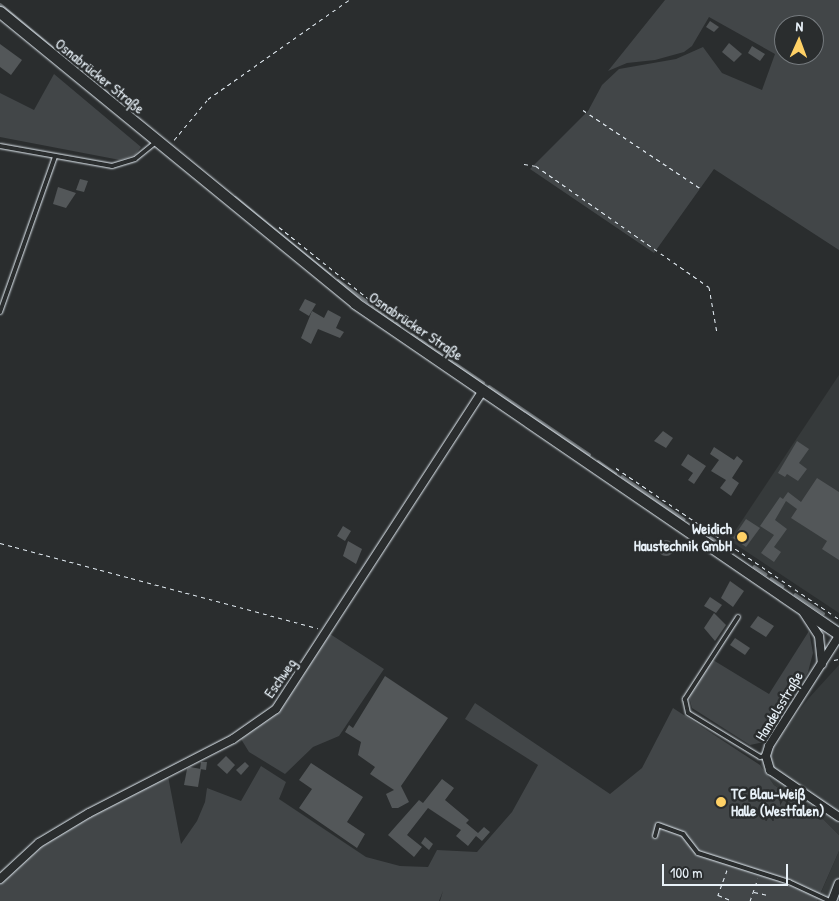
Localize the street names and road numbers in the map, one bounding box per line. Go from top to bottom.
street label: Osnabrücker Straße [52,35,148,117]
street label: Osnabrücker Straße [366,288,466,364]
street label: Eschweg [260,655,300,701]
street label: Handelsstraße [751,668,807,744]

